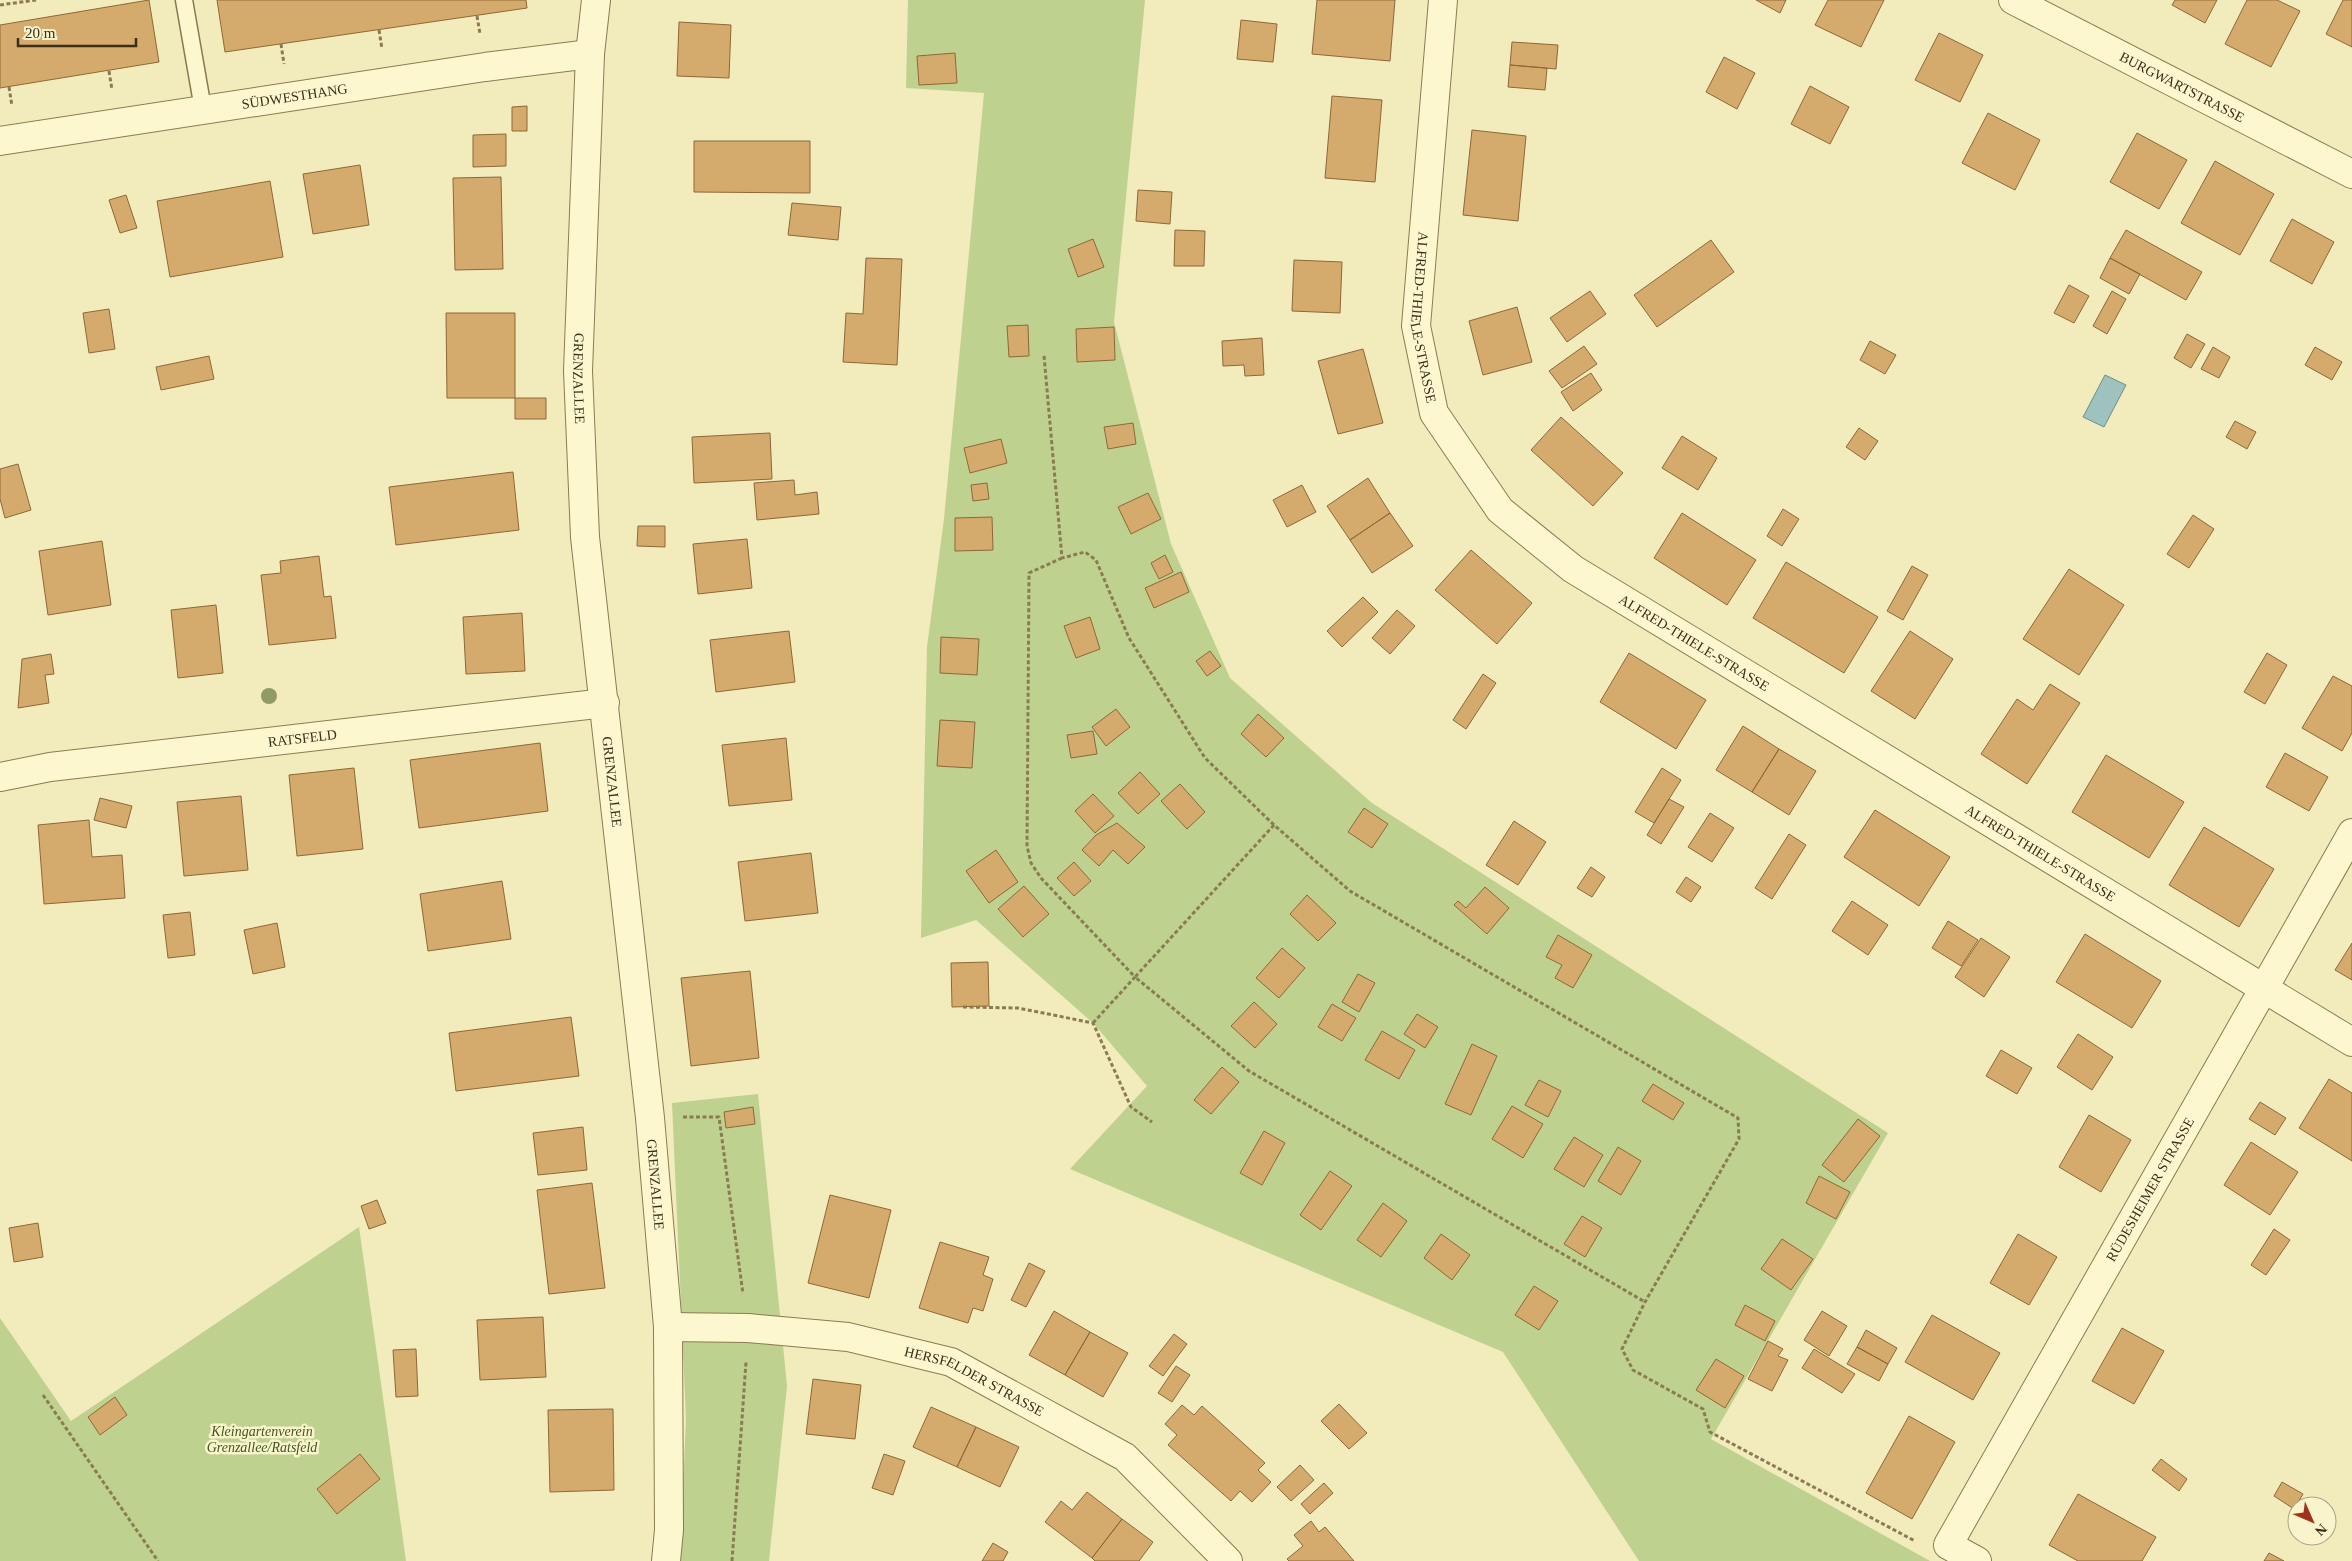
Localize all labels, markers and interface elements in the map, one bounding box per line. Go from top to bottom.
scale bar [18,15,135,47]
text: 20 m [25,25,56,41]
street label: BURGWARTSTRASSE [2117,49,2247,125]
street label: SÜDWESTHANG [241,81,349,112]
street label: ALFRED-THIELE-STRASSE [1407,231,1439,404]
street label: GRENZALLEE [570,333,587,424]
street label: ALFRED-THIELE-STRASSE [1616,592,1772,694]
street label: RATSFELD [267,727,338,750]
street label: GRENZALLEE [599,736,624,828]
street label: ALFRED-THIELE-STRASSE [1962,802,2118,905]
street label: RÜDESHEIMER STRASSE [2103,1115,2197,1264]
street label: GRENZALLEE [644,1138,667,1230]
street label: HERSFELDER STRASSE [903,1344,1046,1419]
park label: Kleingartenverein Grenzallee/Ratsfeld [207,1424,318,1455]
north arrow [2287,1496,2337,1546]
text: N [2312,1521,2330,1539]

